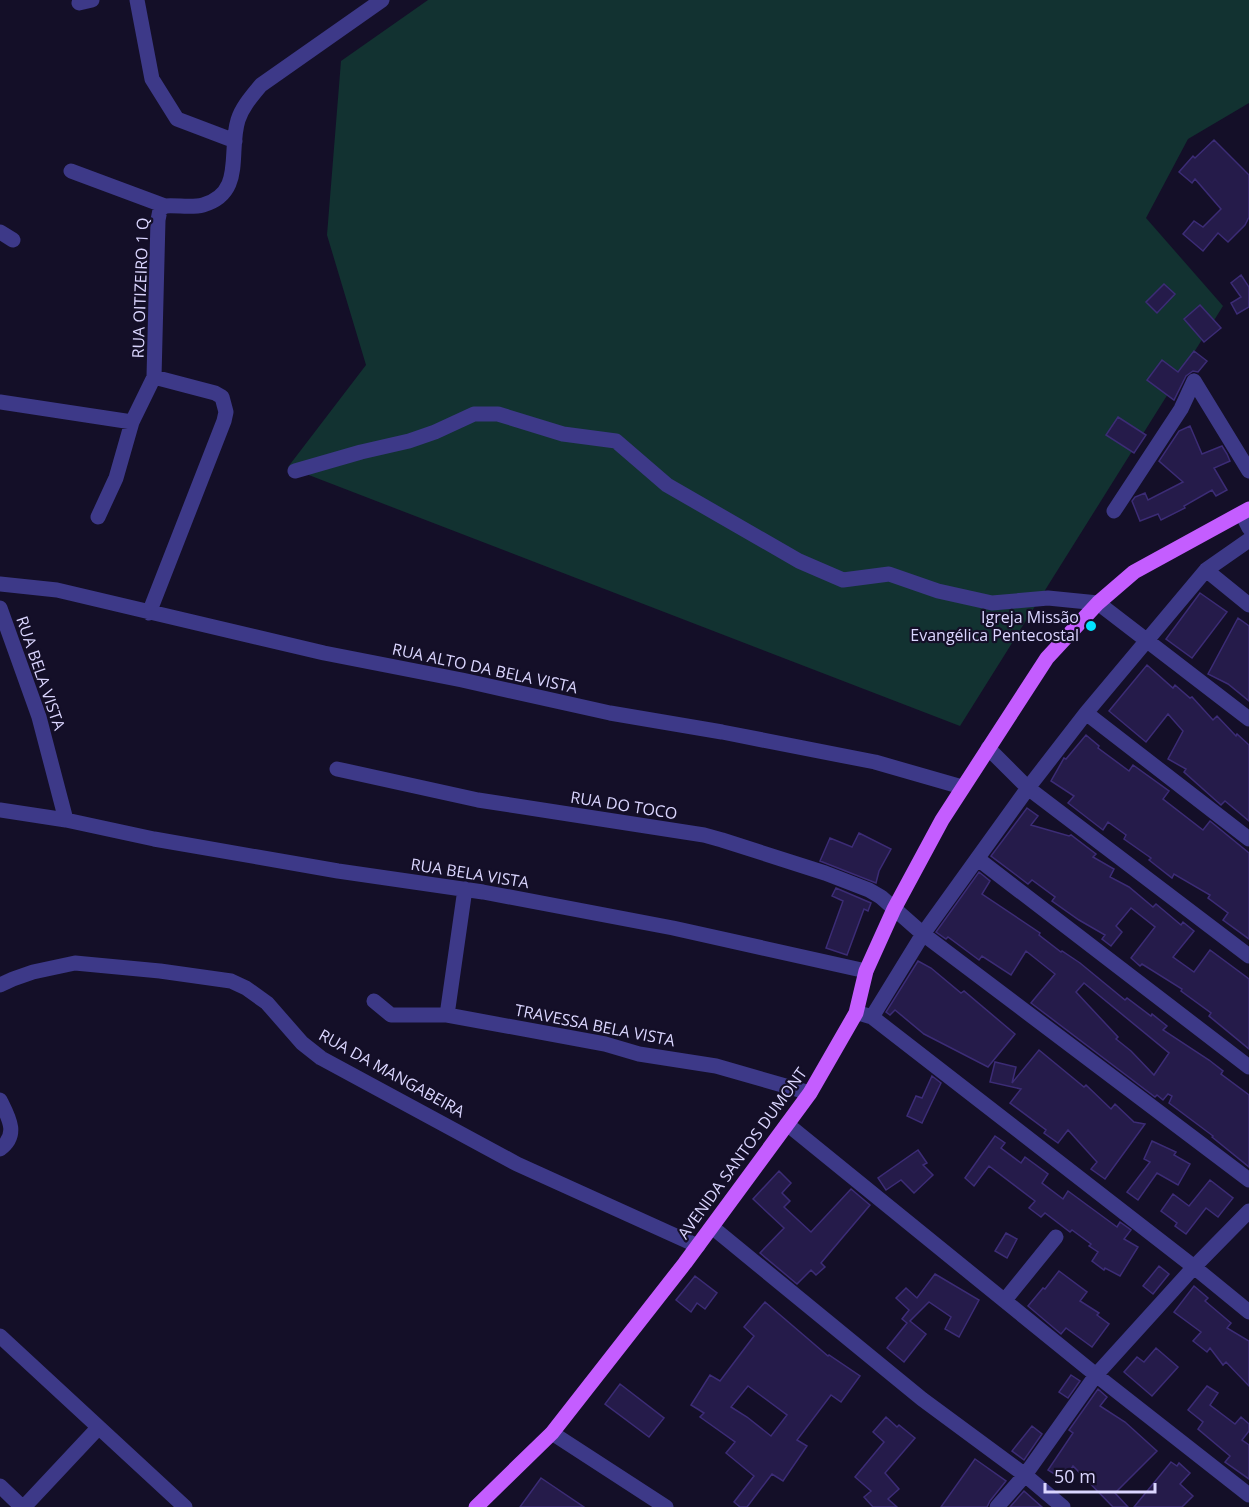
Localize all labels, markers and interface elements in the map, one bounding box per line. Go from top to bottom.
street label: RUA OITIZEIRO 1 Q [127,217,153,359]
place label: Igreja Missão Evangélica Pentecostal [910,606,1079,646]
street label: RUA BELA VISTA [11,613,71,734]
marker: Igreja Missão Evangélica Pentecostal [1084,619,1098,633]
street label: RUA ALTO DA BELA VISTA [390,638,581,699]
street label: RUA DO TOCO [569,786,679,824]
street label: RUA BELA VISTA [409,853,532,893]
street label: TRAVESSA BELA VISTA [513,999,678,1051]
street label: RUA DA MANGABEIRA [315,1024,470,1123]
street label: AVENIDA SANTOS DUMONT [672,1063,812,1243]
scale bar [1045,1456,1154,1494]
text: 50 m [1054,1464,1096,1488]

